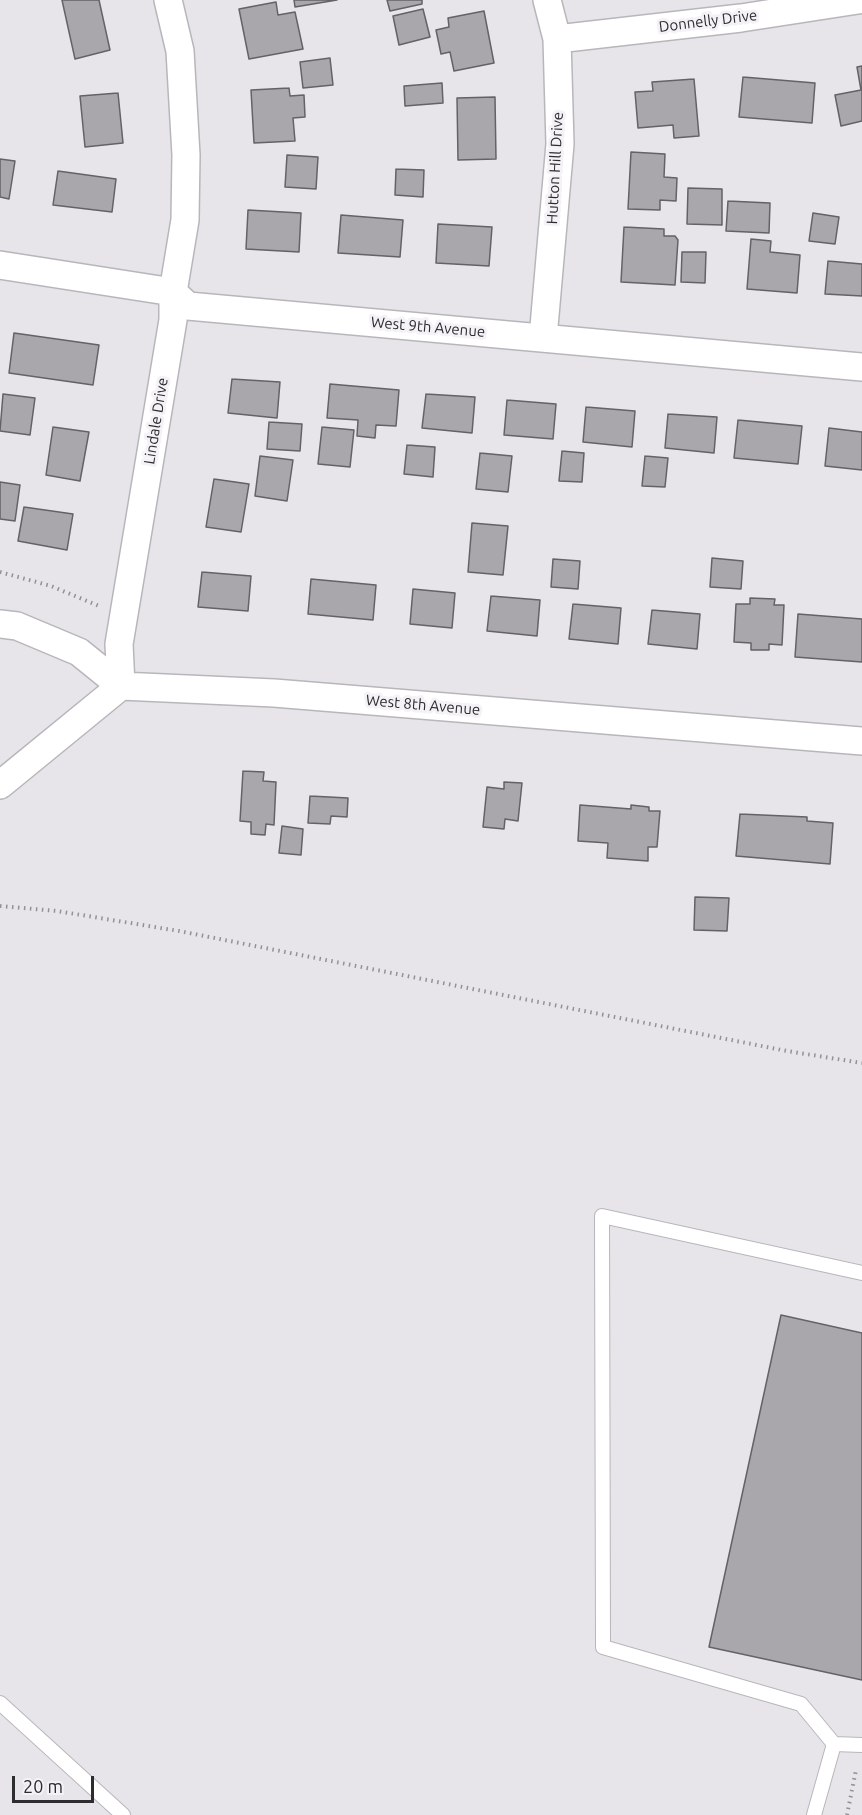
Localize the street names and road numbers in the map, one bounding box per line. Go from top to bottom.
street label: Donnelly Drive [658,6,758,36]
street label: Hutton Hill Drive [543,111,567,225]
street label: West 9th Avenue [370,313,486,341]
street label: Lindale Drive [140,376,172,466]
street label: West 8th Avenue [365,691,481,719]

